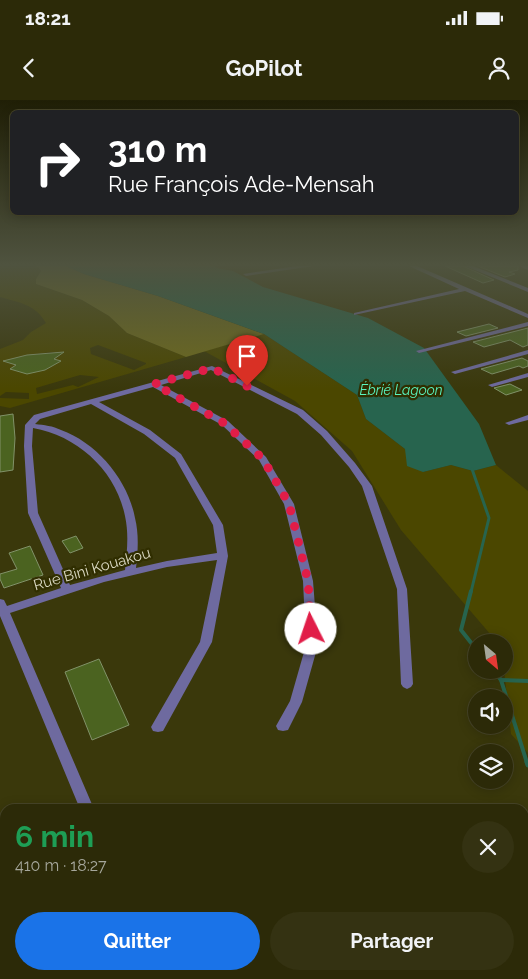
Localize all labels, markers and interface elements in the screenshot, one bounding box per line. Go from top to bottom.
text: 18:21 [25,7,71,29]
icon: back [15,54,43,82]
icon: person [485,54,513,82]
text: GoPilot [226,55,302,81]
text: 310 m [108,129,207,170]
icon: right [25,130,90,195]
text: Rue François Ade-Mensah [108,171,375,197]
pin [226,335,268,386]
icon: arrive [233,342,261,370]
water label: Ébrié Lagoon [359,381,443,398]
street label: Rue Bini Kouakou [31,544,153,594]
position arrow [284,602,336,654]
north arrow [468,634,512,679]
map controls [468,634,513,789]
button: sound [468,689,513,734]
button: layers [468,744,513,789]
text: 6 min [15,819,94,854]
button: close [462,821,514,873]
text: 410 m · 18:27 [15,856,107,875]
button: Quitter [15,912,260,970]
button: Partager [270,912,514,970]

